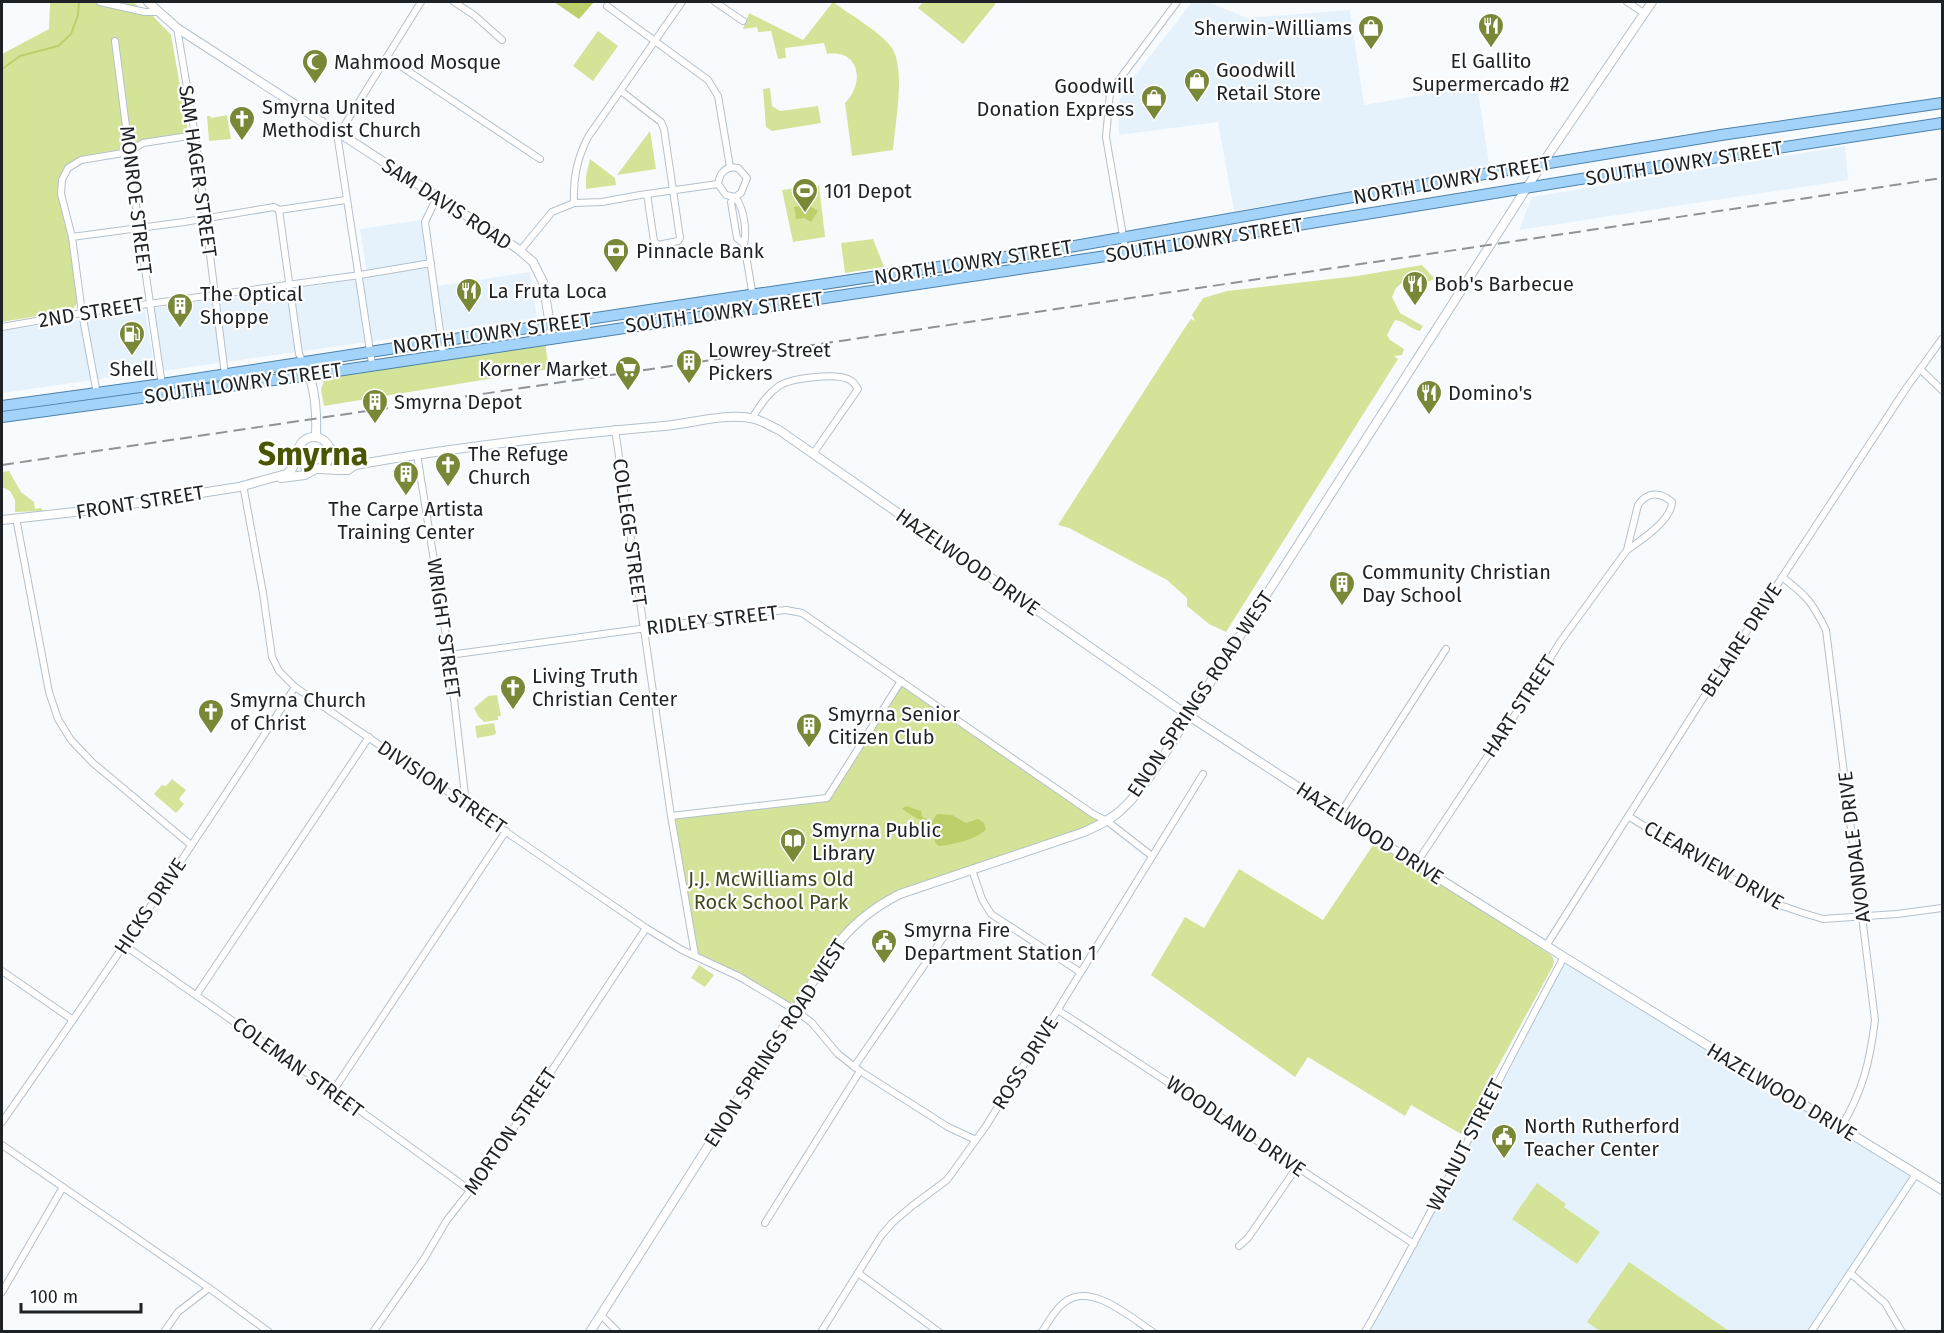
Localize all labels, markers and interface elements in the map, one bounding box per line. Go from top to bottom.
restaurant icon: El Gallito Supermercado #2 [1476,11,1506,49]
shop icon: Sherwin-Williams [1356,13,1386,51]
place label: Sherwin-Williams [1194,16,1352,40]
mosque icon: Mahmood Mosque [300,47,330,85]
place label: El Gallito Supermercado #2 [1412,49,1570,96]
place label: Mahmood Mosque [334,50,501,74]
place label: Goodwill Retail Store [1216,58,1321,105]
shop icon: Goodwill Retail Store [1182,66,1212,104]
place label: Goodwill Donation Express [977,74,1134,121]
shop icon: Goodwill Donation Express [1139,83,1169,121]
street label: SAM HAGER STREET [174,84,222,259]
place label: Smyrna United Methodist Church [262,95,421,142]
church icon: Smyrna United Methodist Church [227,104,257,142]
street label: MONROE STREET [115,124,157,276]
street label: SOUTH LOWRY STREET [1584,135,1785,190]
street label: NORTH LOWRY STREET [1351,151,1553,209]
street label: SAM DAVIS ROAD [378,153,516,255]
sports icon: 101 Depot [790,176,820,214]
place label: 101 Depot [824,179,913,203]
street label: SOUTH LOWRY STREET [1104,212,1305,267]
street label: NORTH LOWRY STREET [872,234,1074,290]
bank icon: Pinnacle Bank [601,236,631,274]
place label: Pinnacle Bank [636,239,765,263]
restaurant icon: Bob's Barbecue [1400,269,1430,307]
place label: Bob's Barbecue [1434,272,1574,296]
restaurant icon: La Fruta Loca [454,276,484,314]
place label: La Fruta Loca [488,279,607,303]
place label: The Optical Shoppe [200,282,303,329]
street label: SOUTH LOWRY STREET [624,286,825,338]
building icon: The Optical Shoppe [165,291,195,329]
street label: 2ND STREET [37,292,146,332]
street label: NORTH LOWRY STREET [391,307,594,359]
fuel station icon: Shell [117,319,147,357]
place label: Lowrey Street Pickers [708,338,832,385]
building icon: Lowrey Street Pickers [674,347,704,385]
supermarket icon: Korner Market [613,354,643,392]
place label: Shell [109,357,155,381]
street label: SOUTH LOWRY STREET [143,357,344,409]
place label: Korner Market [479,357,609,381]
restaurant icon: Domino's [1414,378,1444,416]
place label: Domino's [1448,381,1532,405]
building icon: Smyrna Depot [360,387,390,425]
place label: Smyrna Depot [394,390,523,414]
district label: Smyrna [258,435,368,473]
place label: The Refuge Church [468,442,568,489]
church icon: The Refuge Church [433,450,463,488]
street label: COLLEGE STREET [608,457,652,608]
building icon: The Carpe Artista Training Center [391,459,421,497]
street label: FRONT STREET [74,480,206,524]
place label: The Carpe Artista Training Center [328,497,484,544]
street label: HAZELWOOD DRIVE [891,503,1045,621]
street label: WRIGHT STREET [422,557,466,700]
place label: Community Christian Day School [1362,560,1551,607]
building icon: Community Christian Day School [1327,569,1357,607]
street label: BELAIRE DRIVE [1695,579,1787,701]
street label: ENON SPRINGS ROAD WEST [1122,586,1278,802]
street label: RIDLEY STREET [645,600,780,640]
street label: HART STREET [1477,650,1561,762]
place label: Living Truth Christian Center [532,664,677,711]
church icon: Living Truth Christian Center [498,673,528,711]
place label: Smyrna Church of Christ [230,688,366,735]
church icon: Smyrna Church of Christ [196,697,226,735]
place label: Smyrna Senior Citizen Club [828,702,960,749]
building icon: Smyrna Senior Citizen Club [794,711,824,749]
street label: DIVISION STREET [373,735,511,839]
street label: AVONDALE DRIVE [1833,770,1875,924]
street label: HAZELWOOD DRIVE [1292,777,1448,889]
street label: CLEARVIEW DRIVE [1640,815,1788,915]
place label: Smyrna Public Library [812,818,941,865]
library icon: Smyrna Public Library [778,826,808,864]
street label: HICKS DRIVE [109,853,191,959]
park label: J.J. McWilliams Old Rock School Park [688,867,854,914]
place label: Smyrna Fire Department Station 1 [904,918,1097,965]
public building icon: Smyrna Fire Department Station 1 [869,927,899,965]
street label: ENON SPRINGS ROAD WEST [699,934,852,1152]
street label: COLEMAN STREET [228,1011,369,1123]
street label: ROSS DRIVE [987,1012,1063,1114]
street label: HAZELWOOD DRIVE [1703,1038,1861,1146]
street label: MORTON STREET [459,1062,562,1199]
street label: WOODLAND DRIVE [1162,1070,1310,1182]
street label: WALNUT STREET [1421,1074,1509,1215]
place label: North Rutherford Teacher Center [1524,1114,1680,1161]
public building icon: North Rutherford Teacher Center [1489,1122,1519,1160]
scale bar [21,1276,141,1314]
text: 100 m [30,1286,78,1308]

